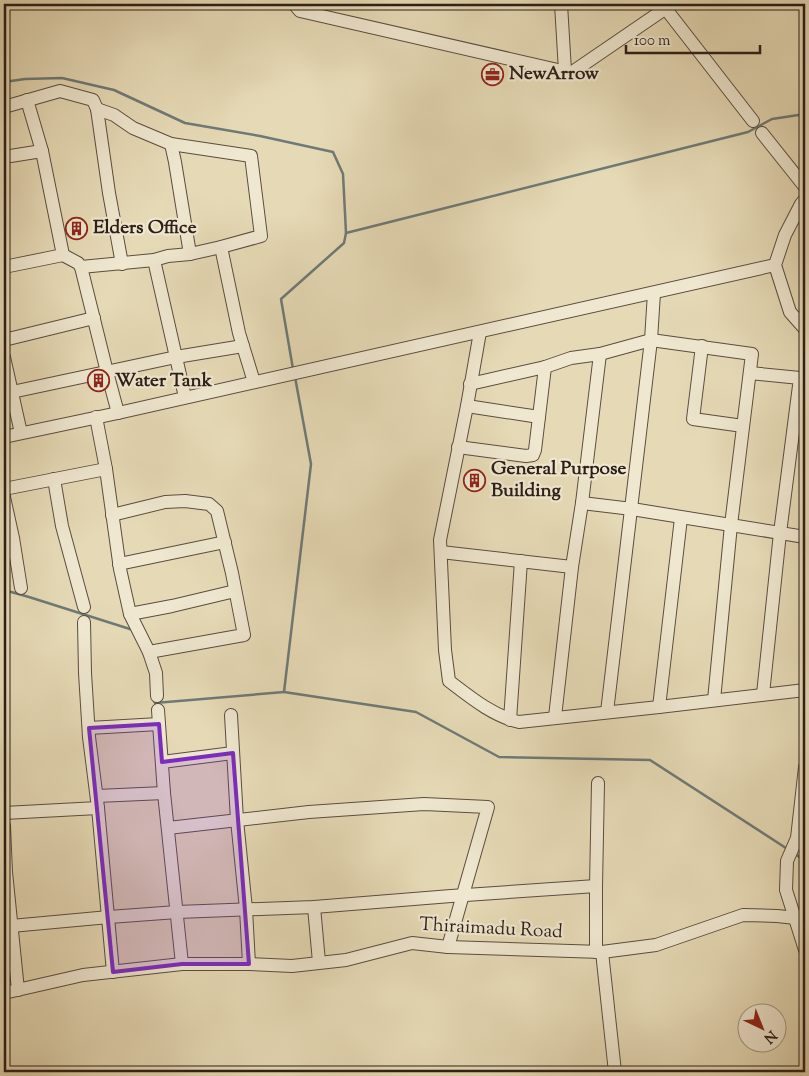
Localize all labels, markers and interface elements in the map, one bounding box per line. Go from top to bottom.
scale bar [626,22,760,54]
text: 100 m [634,31,671,52]
place label: NewArrow [509,61,600,88]
office icon: NewArrow [481,62,505,86]
place label: Elders Office [93,215,197,242]
building icon: Elders Office [65,216,89,240]
place label: Water Tank [115,368,213,395]
building icon: Water Tank [87,369,111,393]
place label: General Purpose Building [491,456,626,505]
building icon: General Purpose Building [463,468,487,492]
street label: Thiraimadu Road [419,912,564,946]
north arrow [736,1004,786,1054]
text: N [759,1025,780,1047]

